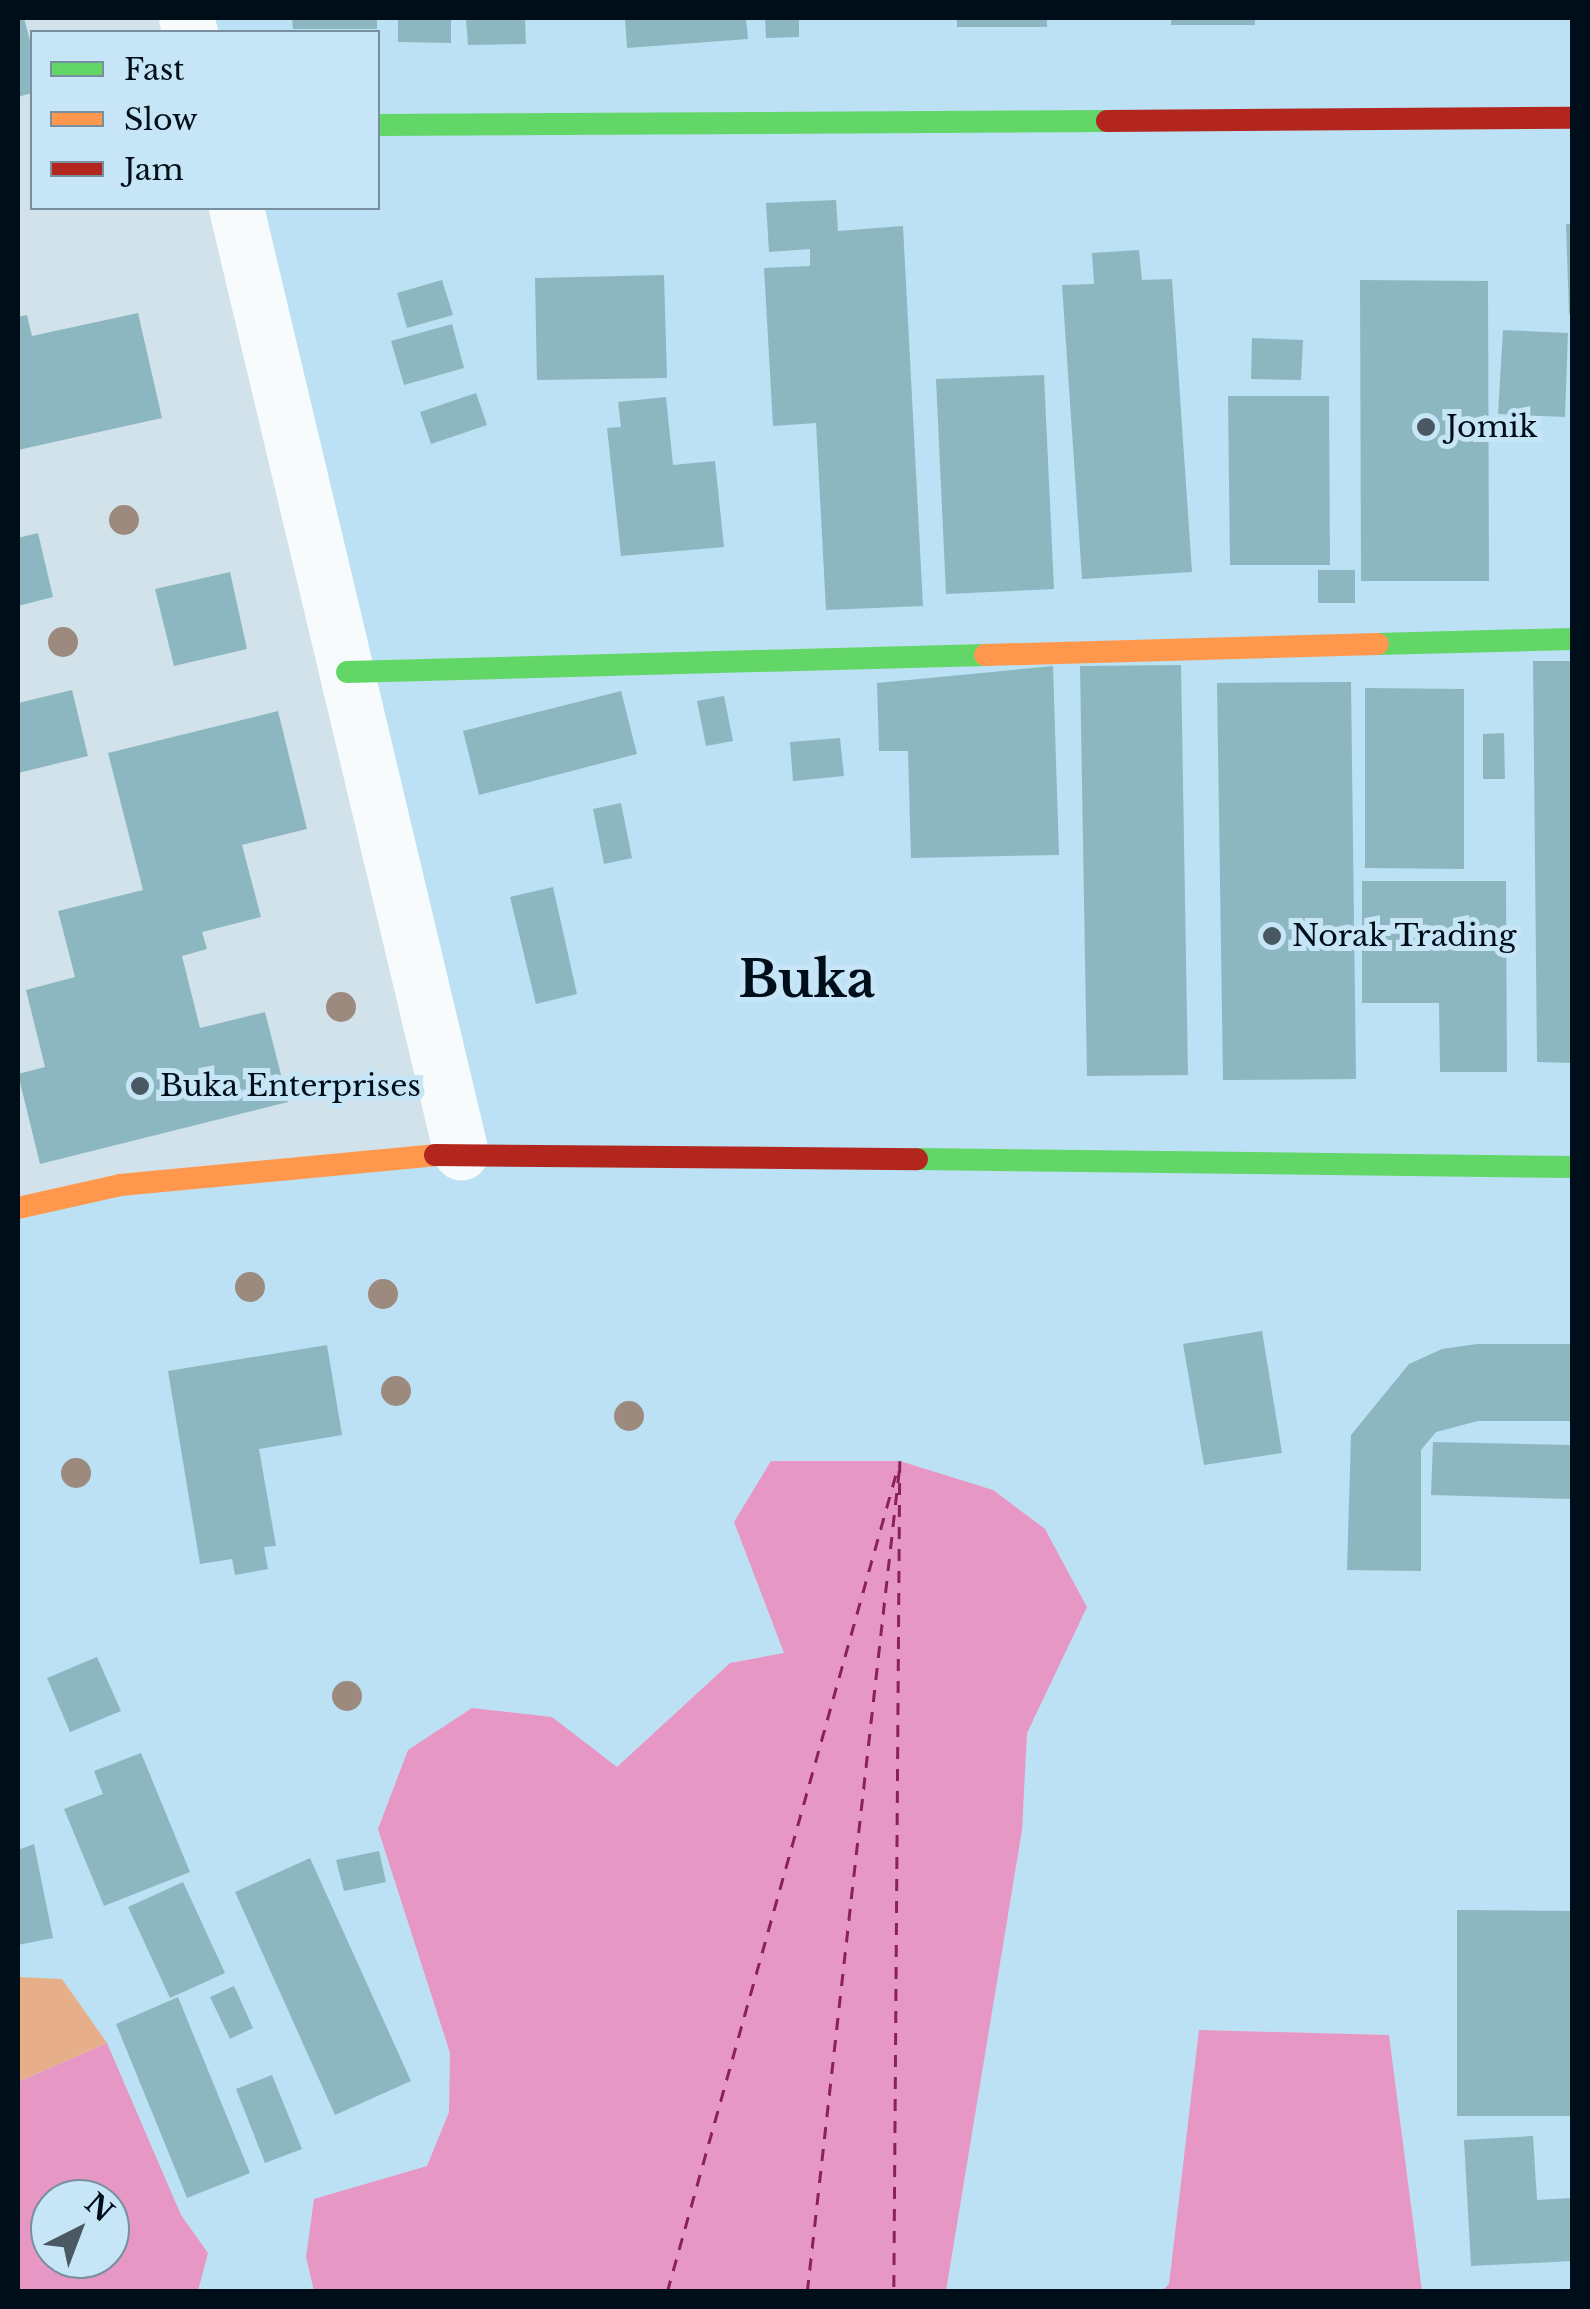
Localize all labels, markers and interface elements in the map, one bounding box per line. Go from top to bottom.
legend [30,30,380,210]
text: Fast [124,51,185,88]
text: Slow [124,101,198,138]
text: Jam [124,151,184,188]
place label: Jomik [1446,409,1538,445]
marker: Jomik [1415,416,1437,438]
place label: Norak Trading [1292,918,1518,954]
marker: Norak Trading [1261,925,1283,947]
district label: Buka [739,950,875,1010]
place label: Buka Enterprises [160,1068,421,1104]
marker: Buka Enterprises [129,1075,151,1097]
north arrow [30,2179,130,2279]
text: N [78,2186,121,2230]

